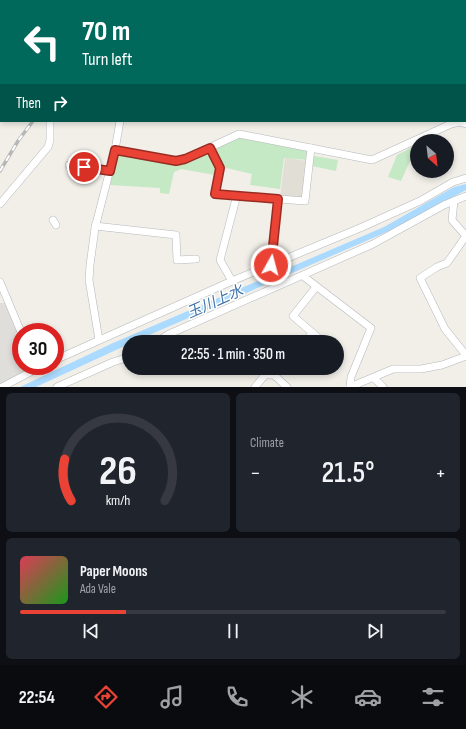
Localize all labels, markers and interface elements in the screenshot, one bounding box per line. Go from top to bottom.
text: 70 m [82,15,130,48]
icon: left [16,16,68,68]
text: Turn left [82,49,133,70]
icon: right [49,92,71,114]
text: Then [16,94,41,113]
north arrow [410,134,454,178]
map controls [410,134,454,178]
pin [67,150,101,184]
icon: arrive [73,156,95,178]
position arrow [250,244,292,286]
water label: 玉川上水 [184,280,248,323]
speed limit sign: 30 [12,323,64,375]
text: 22:55 · 1 min · 350 m [181,345,285,364]
text: Climate [250,435,284,451]
text: 26 [99,446,137,495]
text: 21.5° [321,455,375,491]
text: − [250,460,261,487]
text: + [435,460,446,487]
text: km/h [106,491,130,508]
text: Paper Moons [80,562,148,581]
text: Ada Vale [80,581,116,597]
icon: previous [80,620,102,642]
icon: pause [222,620,244,642]
icon: next [364,620,386,642]
icon: directions [92,683,120,711]
icon: music [158,683,186,711]
icon: phone [223,683,251,711]
icon: climate [288,683,316,711]
icon: car [354,683,382,711]
icon: filters [419,683,447,711]
text: 22:54 [19,687,55,708]

